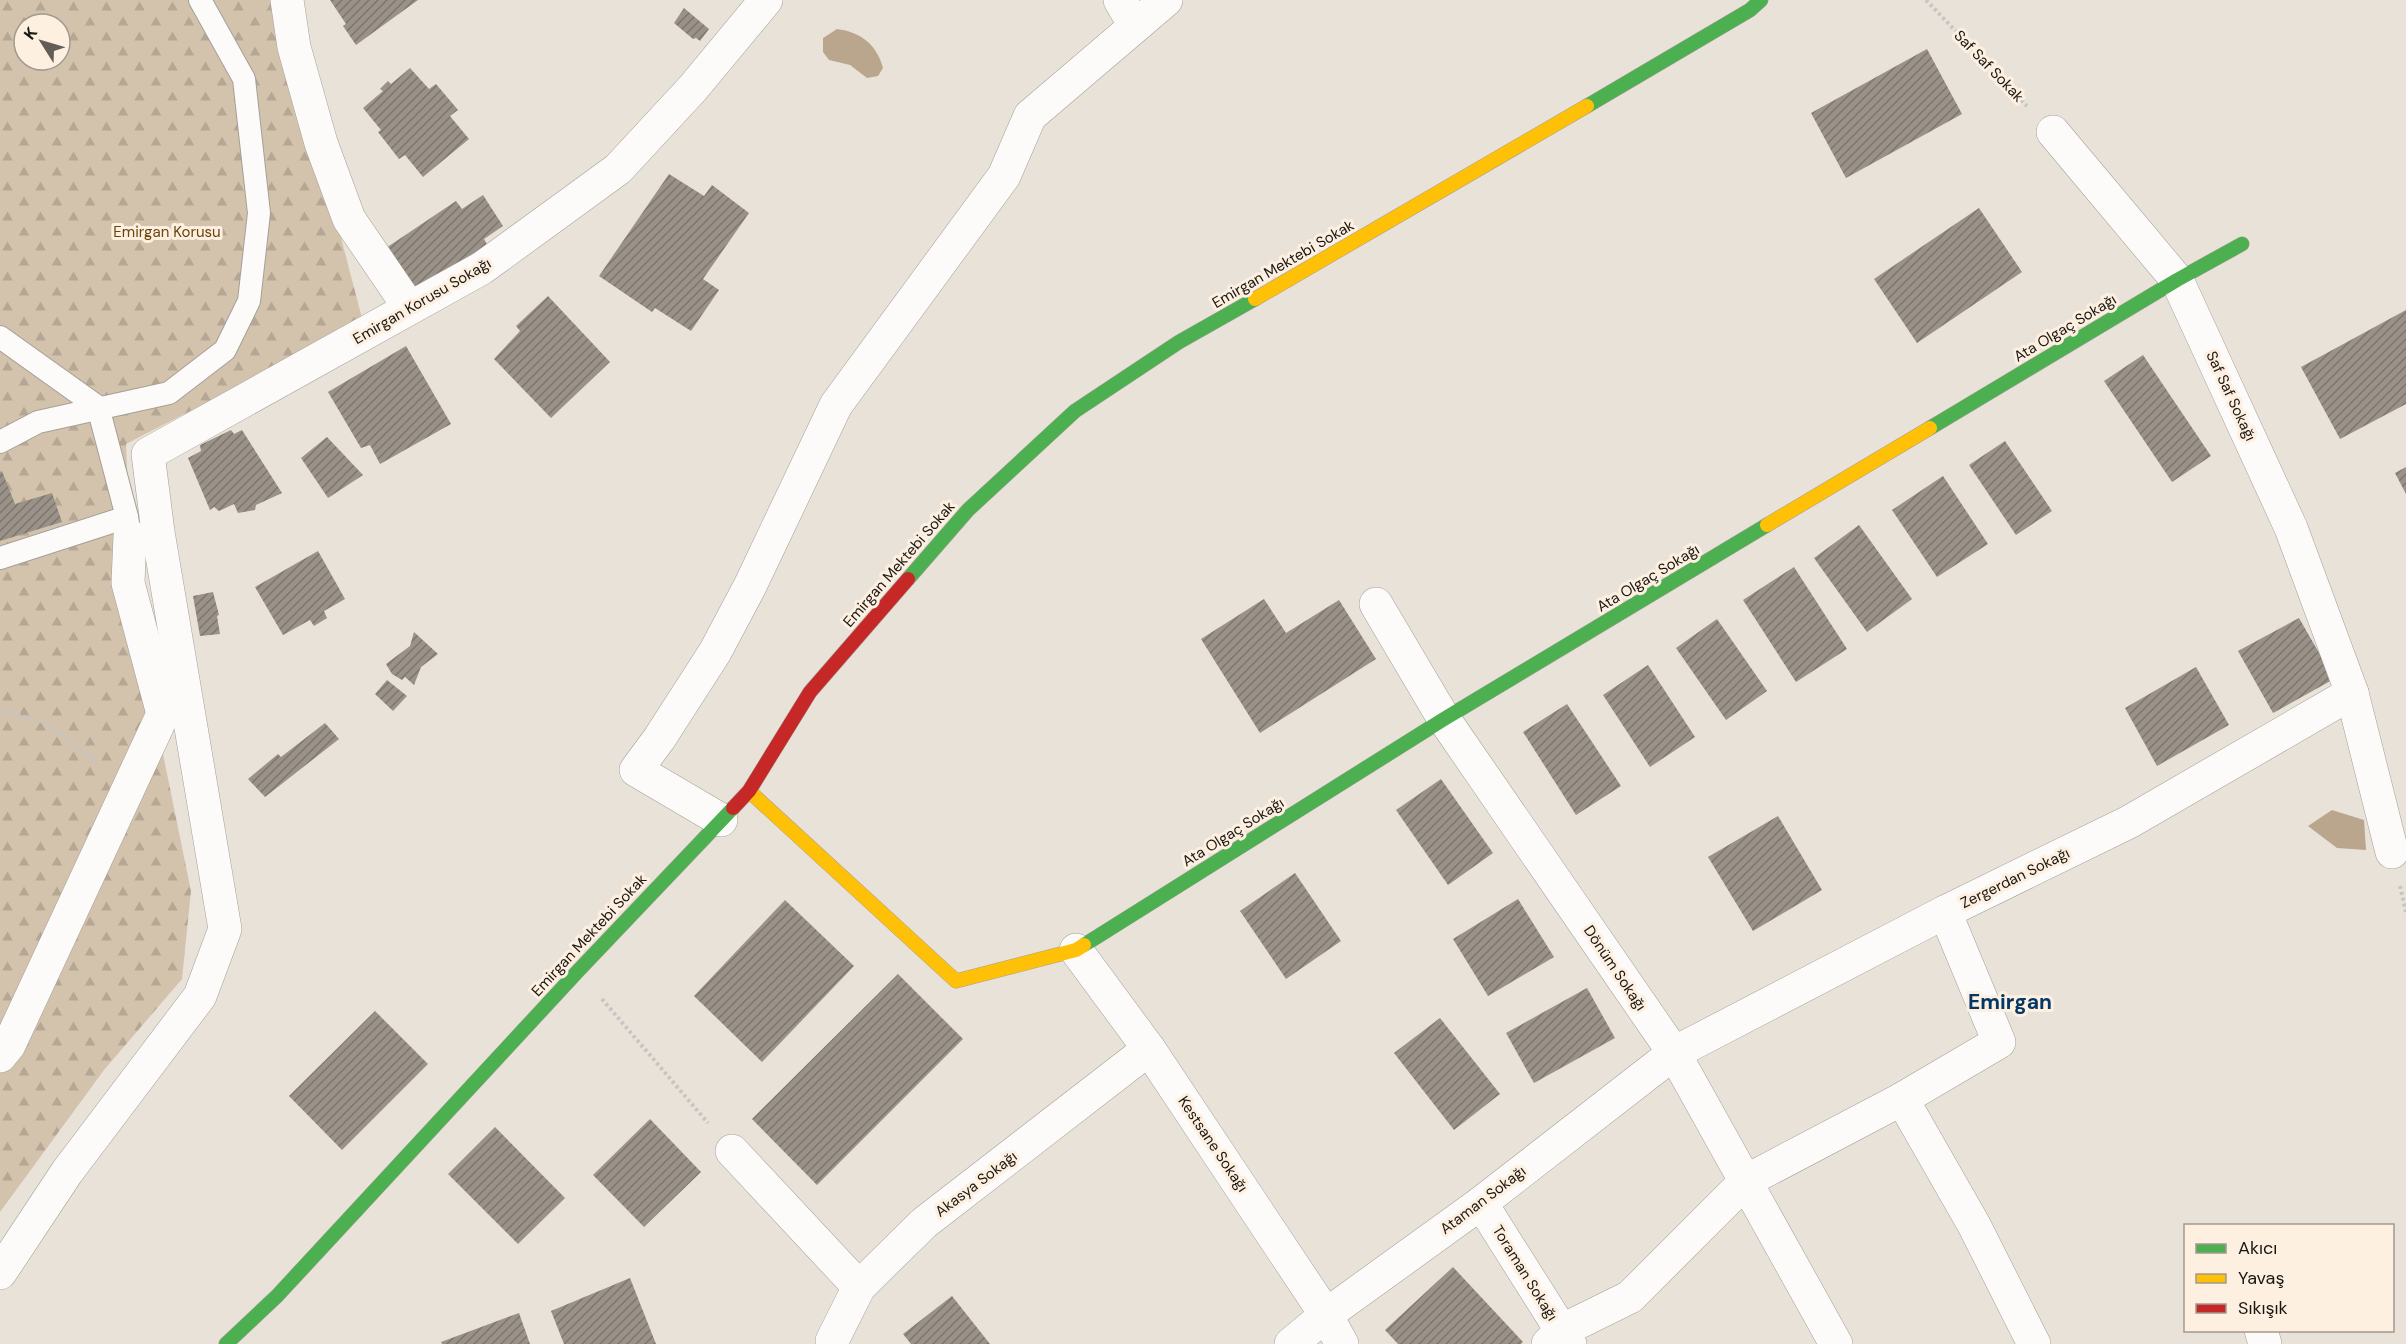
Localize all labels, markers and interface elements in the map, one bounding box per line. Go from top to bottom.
north arrow [12,12,72,72]
text: K [19,22,42,44]
street label: Saf Saf Sokak [1950,26,2029,107]
street label: Emirgan Mektebi Sokak [1208,215,1358,313]
park label: Emirgan Korusu [113,222,221,242]
street label: Emirgan Korusu Sokağı [349,253,495,349]
street label: Ata Olgaç Sokağı [2010,289,2120,367]
street label: Saf Saf Sokağı [2201,348,2261,444]
street label: Emirgan Mektebi Sokak [839,496,960,631]
street label: Ata Olgaç Sokağı [1593,539,1703,617]
street label: Ata Olgaç Sokağı [1178,793,1288,871]
street label: Zergerdan Sokağı [1957,843,2073,913]
street label: Emirgan Mektebi Sokak [527,869,651,1001]
street label: Dönüm Sokağı [1579,921,1651,1015]
district label: Emirgan [1968,988,2052,1016]
street label: Kestsane Sokağı [1173,1092,1253,1196]
street label: Akasya Sokağı [931,1147,1021,1221]
street label: Ataman Sokağı [1436,1161,1530,1239]
street label: Toraman Sokağı [1488,1222,1562,1324]
legend [2184,1224,2394,1332]
text: Akıcı [2238,1236,2277,1260]
text: Yavaş [2238,1266,2284,1290]
text: Sıkışık [2238,1296,2288,1320]

